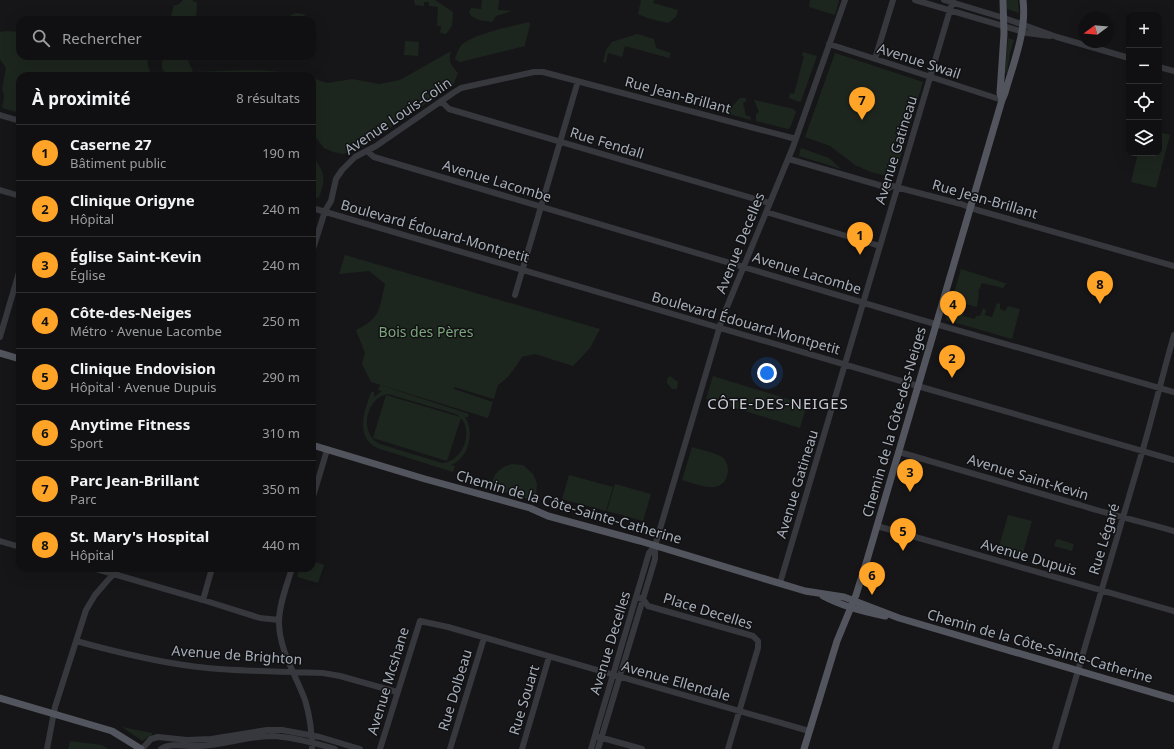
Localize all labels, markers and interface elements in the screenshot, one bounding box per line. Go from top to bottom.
north arrow [1078,12,1114,48]
map controls [1126,12,1162,156]
button: + [1126,12,1162,48]
search box [16,16,316,60]
icon: search [30,27,52,49]
text: Rechercher [62,28,142,48]
street label: Avenue Swail [875,38,963,83]
button: − [1126,48,1162,84]
street label: Rue Jean-Brillant [623,71,733,118]
street label: Avenue Louis-Colin [340,73,455,158]
button: locate [1126,84,1162,120]
text: À proximité [32,87,131,110]
pin: 7 [849,87,875,120]
text: 8 résultats [236,89,300,107]
street label: Avenue Gatineau [870,93,921,206]
button: layers [1126,120,1162,156]
street label: Rue Fendall [568,122,646,163]
text: Caserne 27 [70,134,152,154]
text: 1 [41,144,49,162]
text: 190 m [262,144,300,162]
text: Bâtiment public [70,154,166,172]
street label: Avenue Lacombe [440,155,554,206]
street label: Rue Jean-Brillant [930,174,1040,223]
street label: Avenue Decelles [711,189,769,296]
text: Clinique Origyne [70,190,195,210]
street label: Boulevard Édouard-Montpetit [339,194,532,267]
text: 2 [41,200,49,218]
text: 240 m [262,200,300,218]
text: Hôpital [70,210,114,228]
pin: 1 [847,222,873,255]
text: Église Saint-Kevin [70,246,201,266]
street label: Avenue Lacombe [750,247,864,298]
text: 3 [41,256,49,274]
text: 240 m [262,256,300,274]
text: Église [70,266,106,284]
pin: 8 [1087,271,1113,304]
street label: Boulevard Édouard-Montpetit [650,286,843,359]
pin: 4 [940,291,966,324]
text: Côte-des-Neiges [70,302,192,322]
text: 4 [41,312,49,330]
text: 250 m [262,312,300,330]
text: Métro · Avenue Lacombe [70,322,222,340]
park label: Bois des Pères [379,322,474,341]
street label: Chemin de la Côte-des-Neiges [857,324,930,519]
pin: 2 [939,345,965,378]
text: Clinique Endovision [70,358,216,378]
your location [757,363,777,383]
text: 5 [41,368,49,386]
text: 290 m [262,368,300,386]
text: Hôpital · Avenue Dupuis [70,378,217,396]
district label: CÔTE-DES-NEIGES [707,393,849,413]
text: Anytime Fitness [70,414,190,434]
text: 6 [41,424,49,442]
text: 310 m [262,424,300,442]
street label: Avenue Gatineau [771,427,822,540]
text: Sport [70,434,103,452]
street label: Avenue Saint-Kevin [965,449,1091,504]
pin: 3 [897,459,923,492]
street label: Chemin de la Côte-Sainte-Catherine [454,465,684,548]
text: Parc Jean-Brillant [70,470,199,490]
text: 7 [41,480,49,498]
text: 350 m [262,480,300,498]
text: Parc [70,490,97,508]
street label: Rue Légaré [1084,501,1123,577]
pin: 5 [890,518,916,551]
text: St. Mary's Hospital [70,526,209,546]
street label: Avenue Dupuis [979,534,1080,579]
text: 8 [41,536,49,554]
text: 440 m [262,536,300,554]
text: Hôpital [70,546,114,564]
pin: 6 [859,562,885,595]
street label: Avenue Decelles [585,588,634,697]
street label: Place Decelles [661,588,756,633]
street label: Chemin de la Côte-Sainte-Catherine [925,604,1155,687]
street label: Avenue Mcshane [362,624,413,737]
street label: Avenue de Brighton [171,640,303,669]
street label: Rue Dolbeau [433,647,476,733]
street label: Avenue Ellendale [620,656,733,705]
street label: Rue Souart [504,662,543,737]

